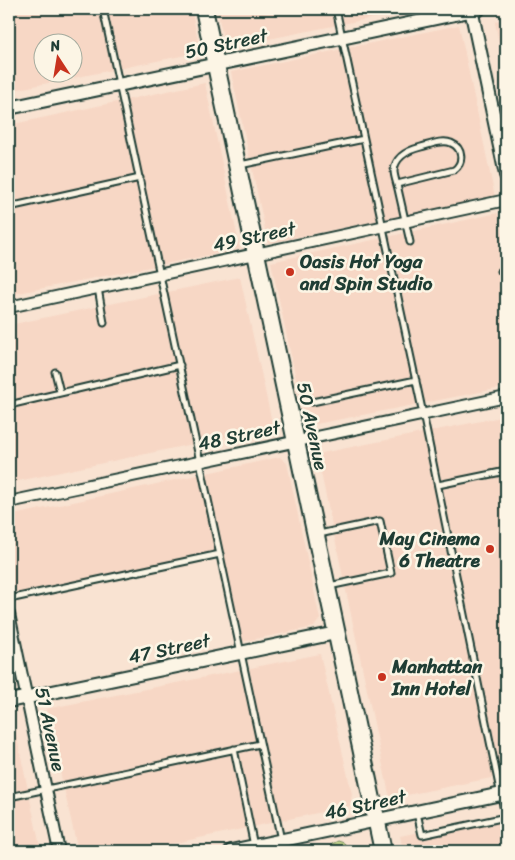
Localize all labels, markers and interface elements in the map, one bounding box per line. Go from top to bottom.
street label: 50 Street [182,18,272,68]
north arrow [32,32,82,82]
text: N [47,32,63,59]
street label: 49 Street [210,211,300,261]
place label: Oasis Hot Yoga and Spin Studio [299,245,433,300]
marker: Oasis Hot Yoga and Spin Studio [284,266,296,278]
street label: 50 Avenue [287,379,338,473]
street label: 48 Street [195,410,285,460]
place label: May Cinema 6 Theatre [379,522,481,577]
marker: May Cinema 6 Theatre [484,543,496,555]
street label: 47 Street [125,623,214,673]
place label: Manhattan Inn Hotel [391,650,483,705]
marker: Manhattan Inn Hotel [376,671,388,683]
street label: 51 Avenue [25,684,76,774]
street label: 46 Street [321,779,410,829]

